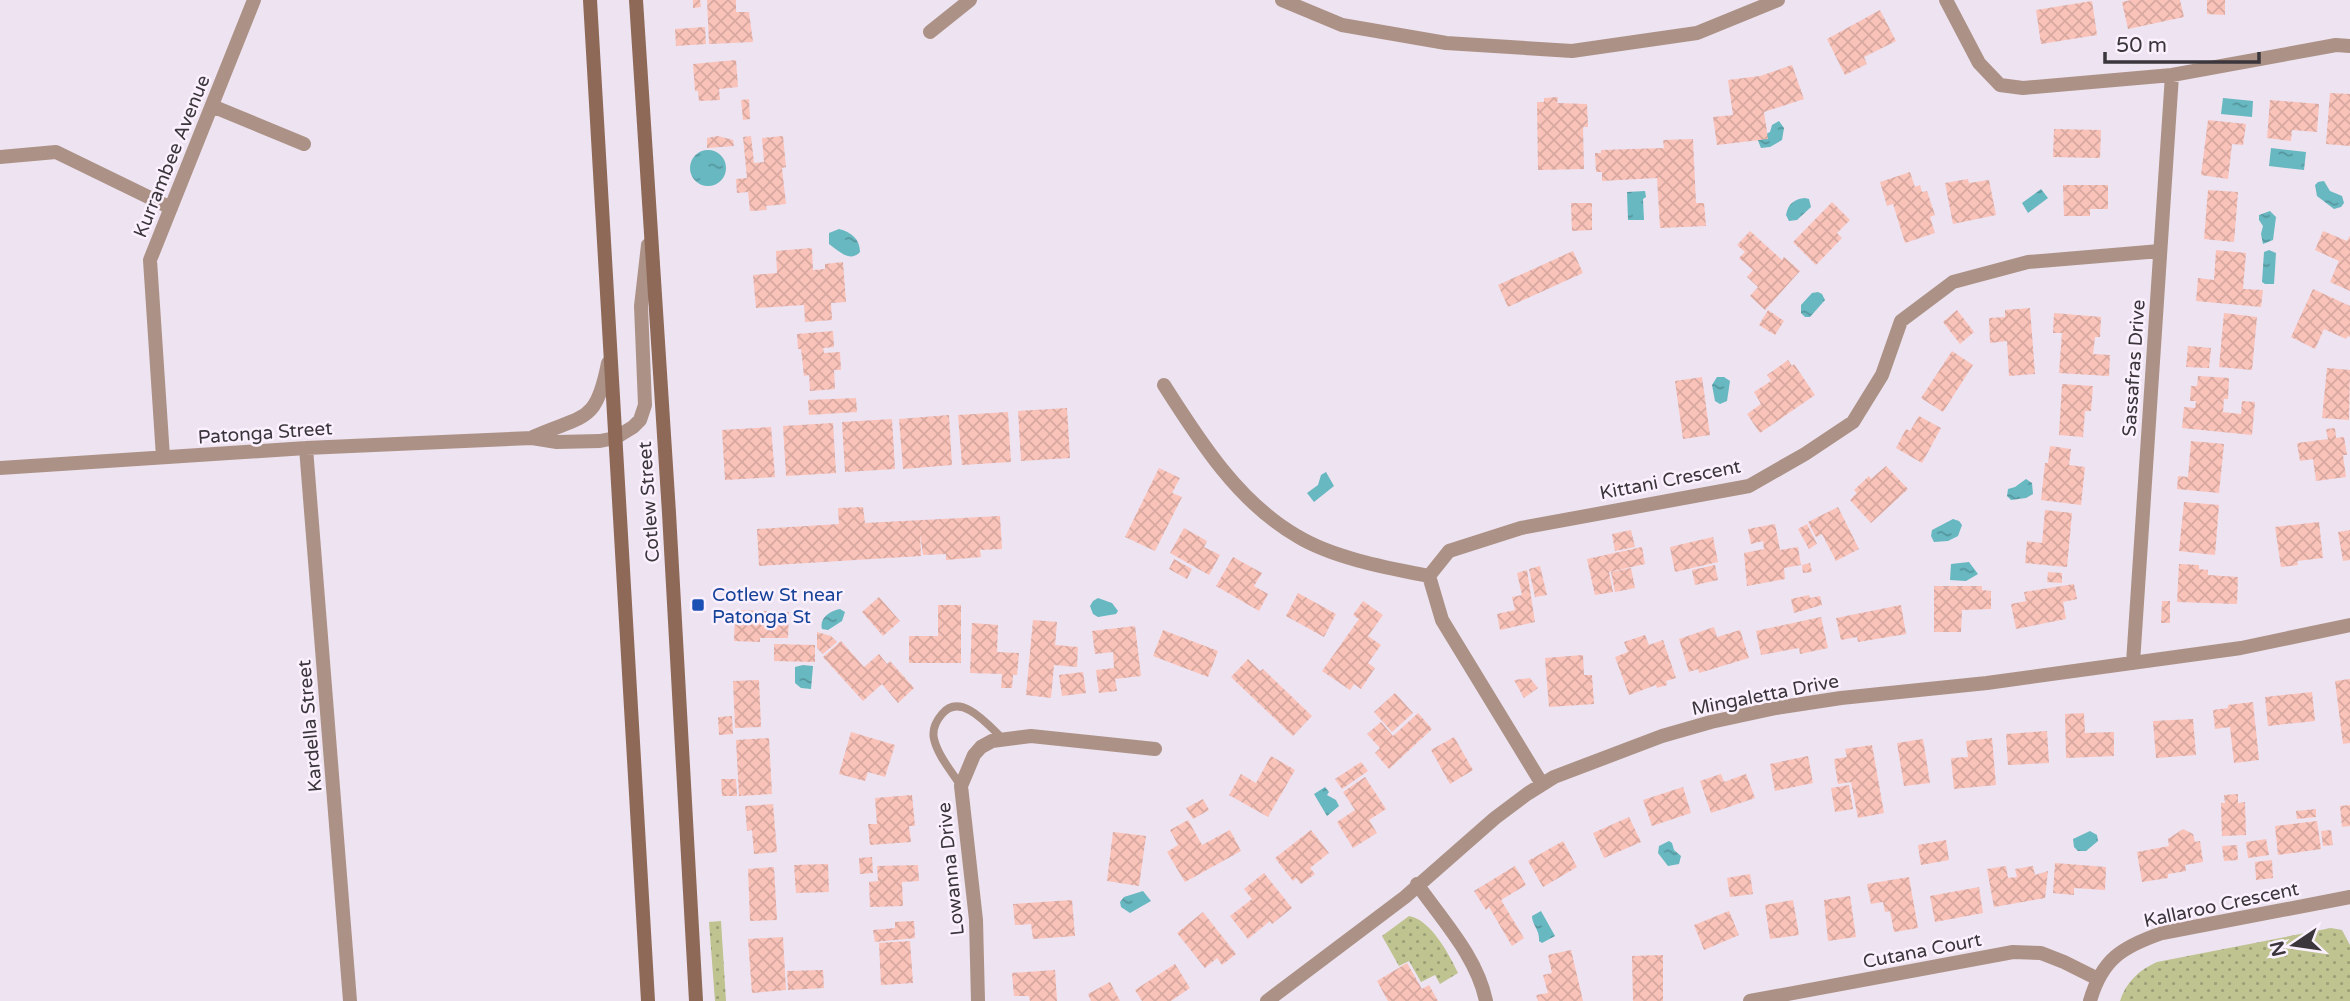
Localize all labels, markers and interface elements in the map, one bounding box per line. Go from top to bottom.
scale bar [2105,21,2259,65]
text: 50 m [2116,33,2167,58]
street label: Kurrambee Avenue [129,72,215,241]
street label: Sassafras Drive [2118,299,2150,437]
street label: Patonga Street [197,417,333,449]
street label: Cotlew Street [634,441,664,563]
street label: Kittani Crescent [1598,456,1743,504]
place label: Cotlew St near Patonga St [712,584,844,628]
marker: Cotlew St near Patonga St [690,597,706,613]
street label: Kardella Street [293,659,327,793]
street label: Mingaletta Drive [1690,670,1841,720]
street label: Lowanna Drive [933,801,969,936]
street label: Kallaroo Crescent [2142,878,2301,932]
north arrow [2259,910,2329,980]
street label: Cutana Court [1861,929,1983,973]
text: N [2266,939,2291,959]

